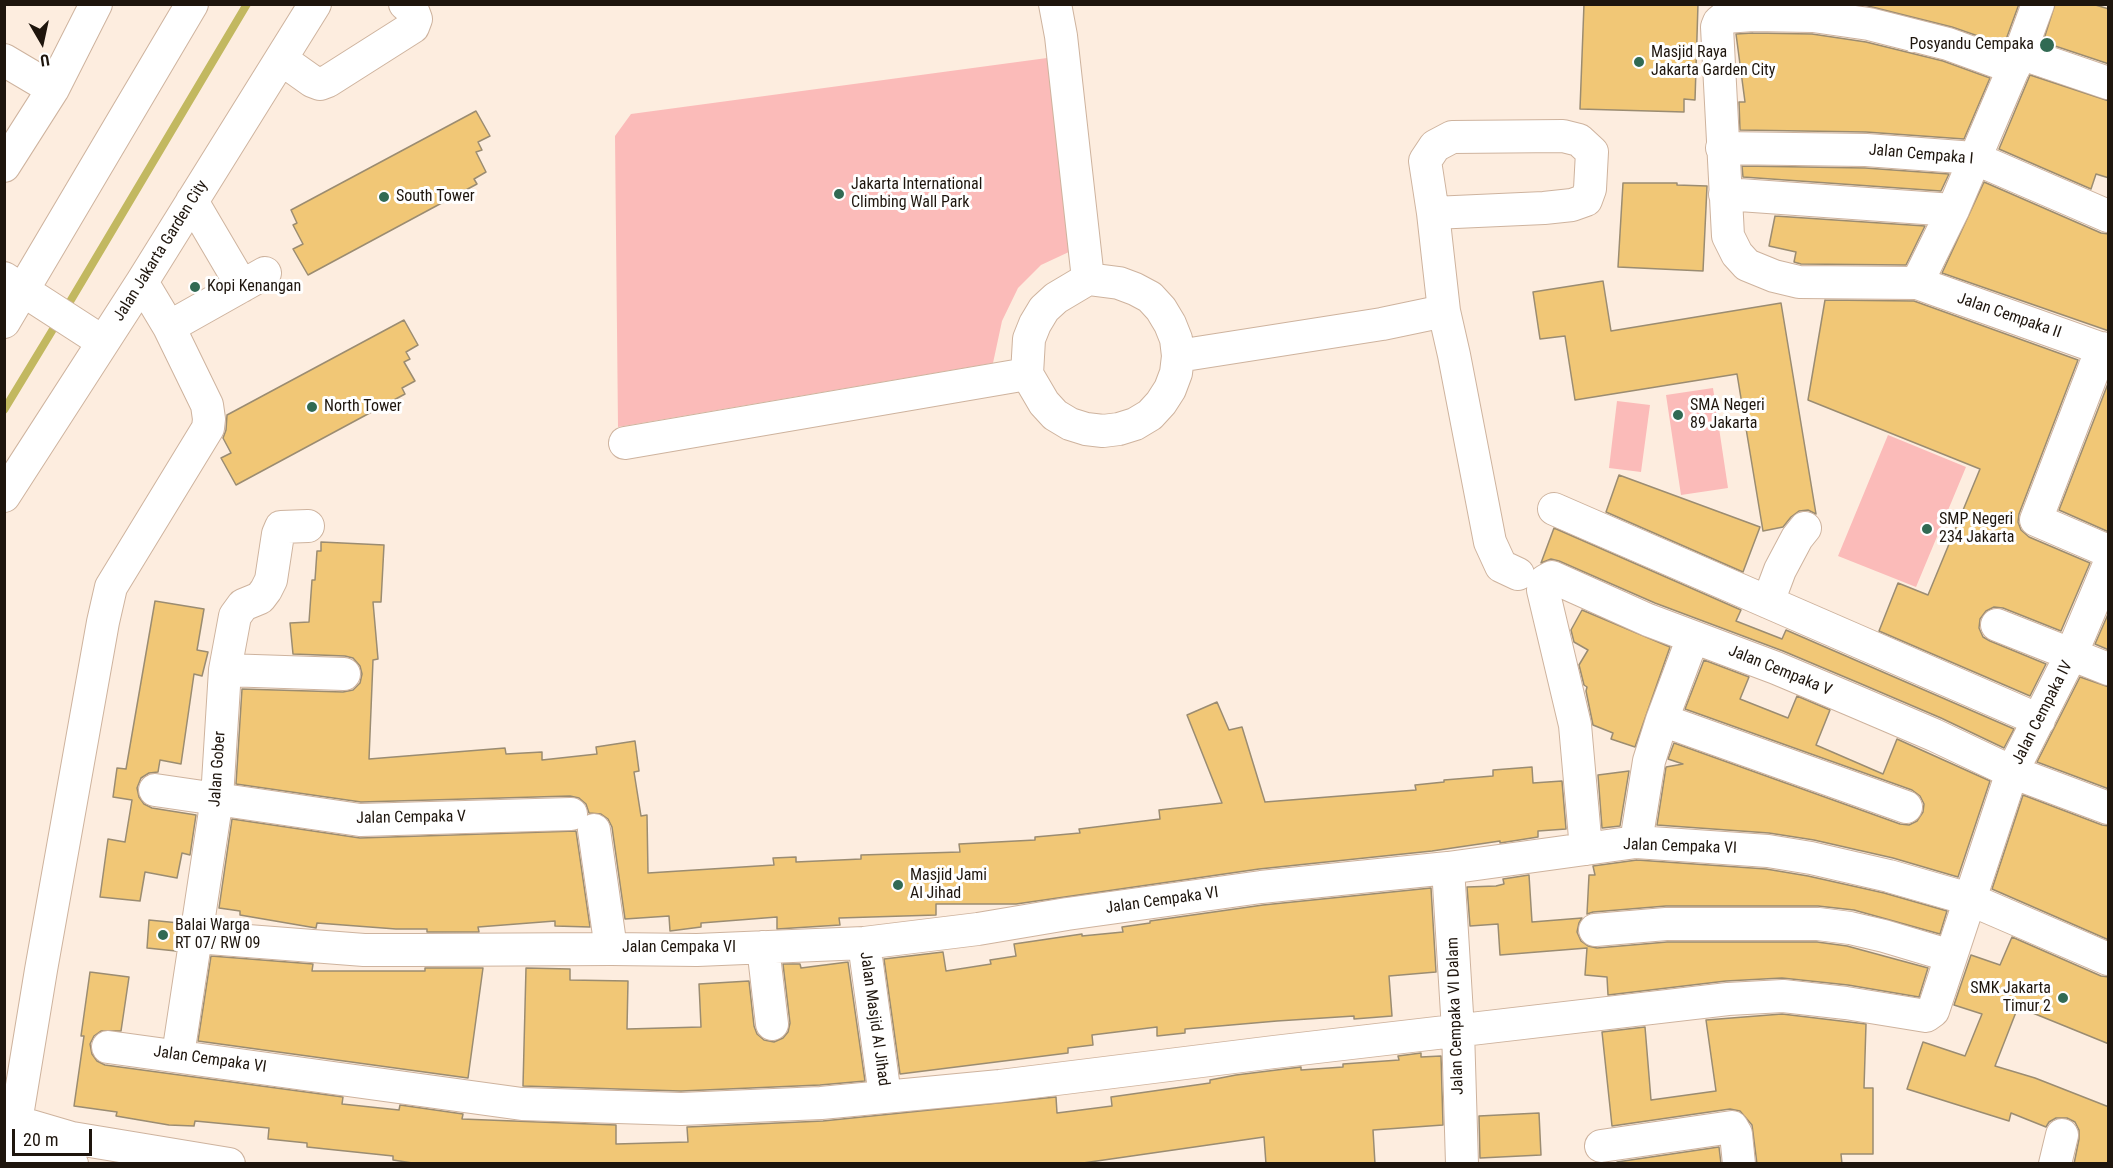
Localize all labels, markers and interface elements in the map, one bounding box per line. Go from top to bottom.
north arrow [12,12,72,72]
place label: Posyandu Cempaka [1910,35,2034,55]
marker: Posyandu Cempaka [2038,36,2056,54]
place label: Masjid Raya Jakarta Garden City [1651,43,1775,81]
text: U [39,50,51,70]
marker: Masjid Raya Jakarta Garden City [1632,55,1646,69]
street label: Jalan Cempaka I [1868,141,1974,169]
place label: Jakarta International Climbing Wall Park [851,175,982,213]
street label: Jalan Jakarta Garden City [110,177,212,325]
place label: South Tower [396,187,475,207]
marker: Jakarta International Climbing Wall Park [832,187,846,201]
marker: South Tower [377,190,391,204]
place label: Kopi Kenangan [207,277,301,297]
marker: Kopi Kenangan [188,280,202,294]
street label: Jalan Cempaka II [1954,289,2064,343]
place label: SMA Negeri 89 Jakarta [1690,396,1765,434]
place label: North Tower [324,397,402,417]
marker: North Tower [305,400,319,414]
marker: SMA Negeri 89 Jakarta [1671,408,1685,422]
place label: SMP Negeri 234 Jakarta [1939,510,2014,548]
marker: SMP Negeri 234 Jakarta [1920,522,1934,536]
street label: Jalan Cempaka V [1725,642,1835,700]
street label: Jalan Cempaka IV [2009,658,2077,768]
street label: Jalan Gober [206,730,230,808]
street label: Jalan Cempaka V [356,807,466,829]
street label: Jalan Cempaka VI [1623,835,1737,859]
place label: Masjid Jami Al Jihad [910,866,987,904]
marker: Masjid Jami Al Jihad [891,878,905,892]
street label: Jalan Cempaka VI [1104,884,1220,918]
place label: Balai Warga RT 07/ RW 09 [175,916,260,954]
marker: Balai Warga RT 07/ RW 09 [156,928,170,942]
street label: Jalan Cempaka VI Dalam [1444,937,1468,1095]
street label: Jalan Cempaka VI [622,938,736,958]
street label: Jalan Masjid Al Jihad [855,951,893,1087]
place label: SMK Jakarta Timur 2 [1970,979,2051,1017]
marker: SMK Jakarta Timur 2 [2056,991,2070,1005]
street label: Jalan Cempaka VI [152,1043,268,1077]
scale bar [15,1117,94,1155]
text: 20 m [23,1129,58,1150]

